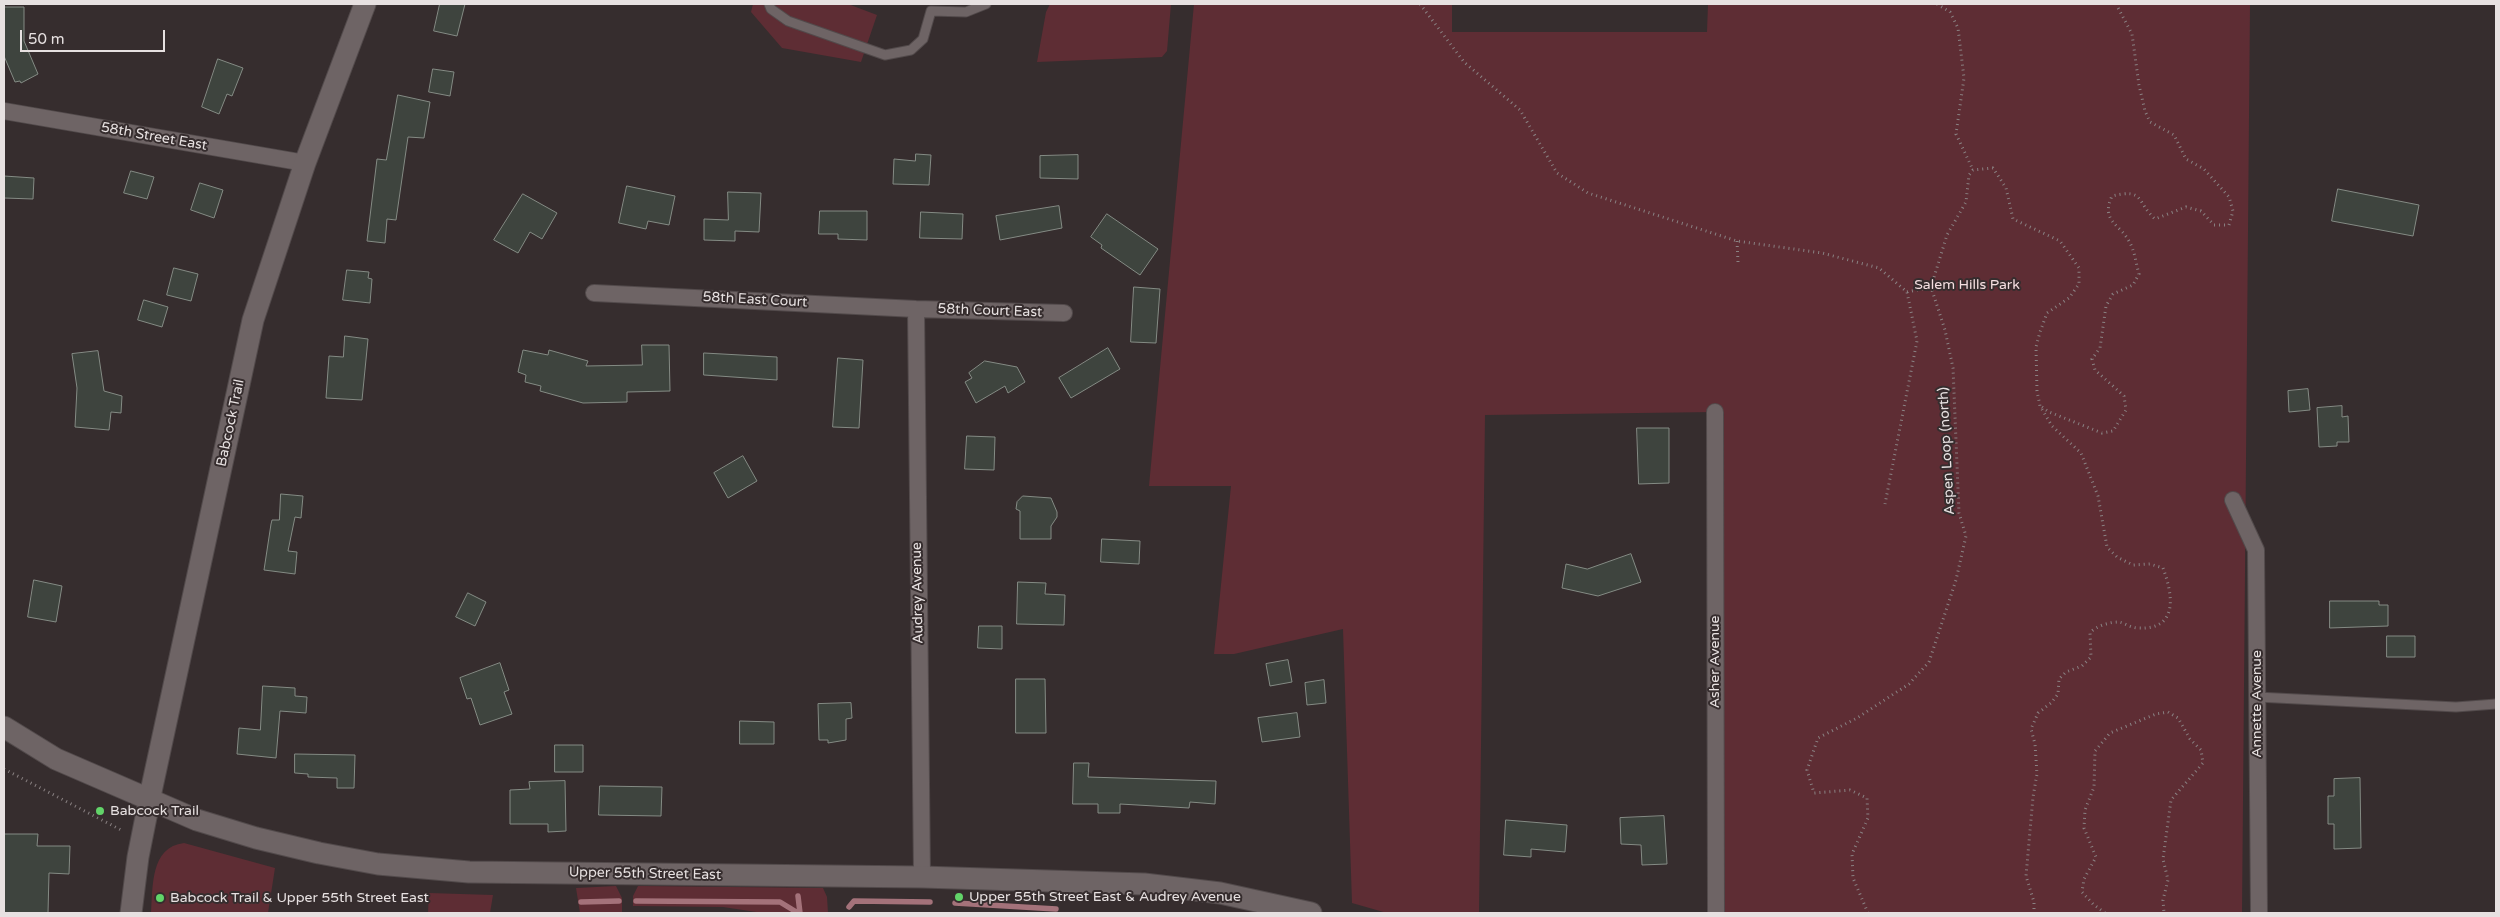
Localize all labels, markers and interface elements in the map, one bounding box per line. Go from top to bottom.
scale bar [22,20,168,52]
text: 50 m [28,30,65,48]
street label: 58th Street East [100,119,208,155]
park label: Salem Hills Park [1914,277,2020,293]
street label: 58th East Court [702,289,808,311]
street label: 58th Court East [937,301,1043,321]
street label: Babcock Trail [214,378,248,468]
street label: Aspen Loop (north) [1935,387,1959,515]
street label: Audrey Avenue [909,542,927,644]
street label: Asher Avenue [1707,616,1723,708]
street label: Annette Avenue [2249,650,2265,758]
place label: Babcock Trail [110,803,199,819]
marker: Babcock Trail [94,805,106,817]
street label: Upper 55th Street East [569,864,721,884]
place label: Upper 55th Street East & Audrey Avenue [969,889,1241,905]
place label: Babcock Trail & Upper 55th Street East [170,890,429,906]
marker: Upper 55th Street East & Audrey Avenue [953,891,965,903]
marker: Babcock Trail & Upper 55th Street East [154,892,166,904]

